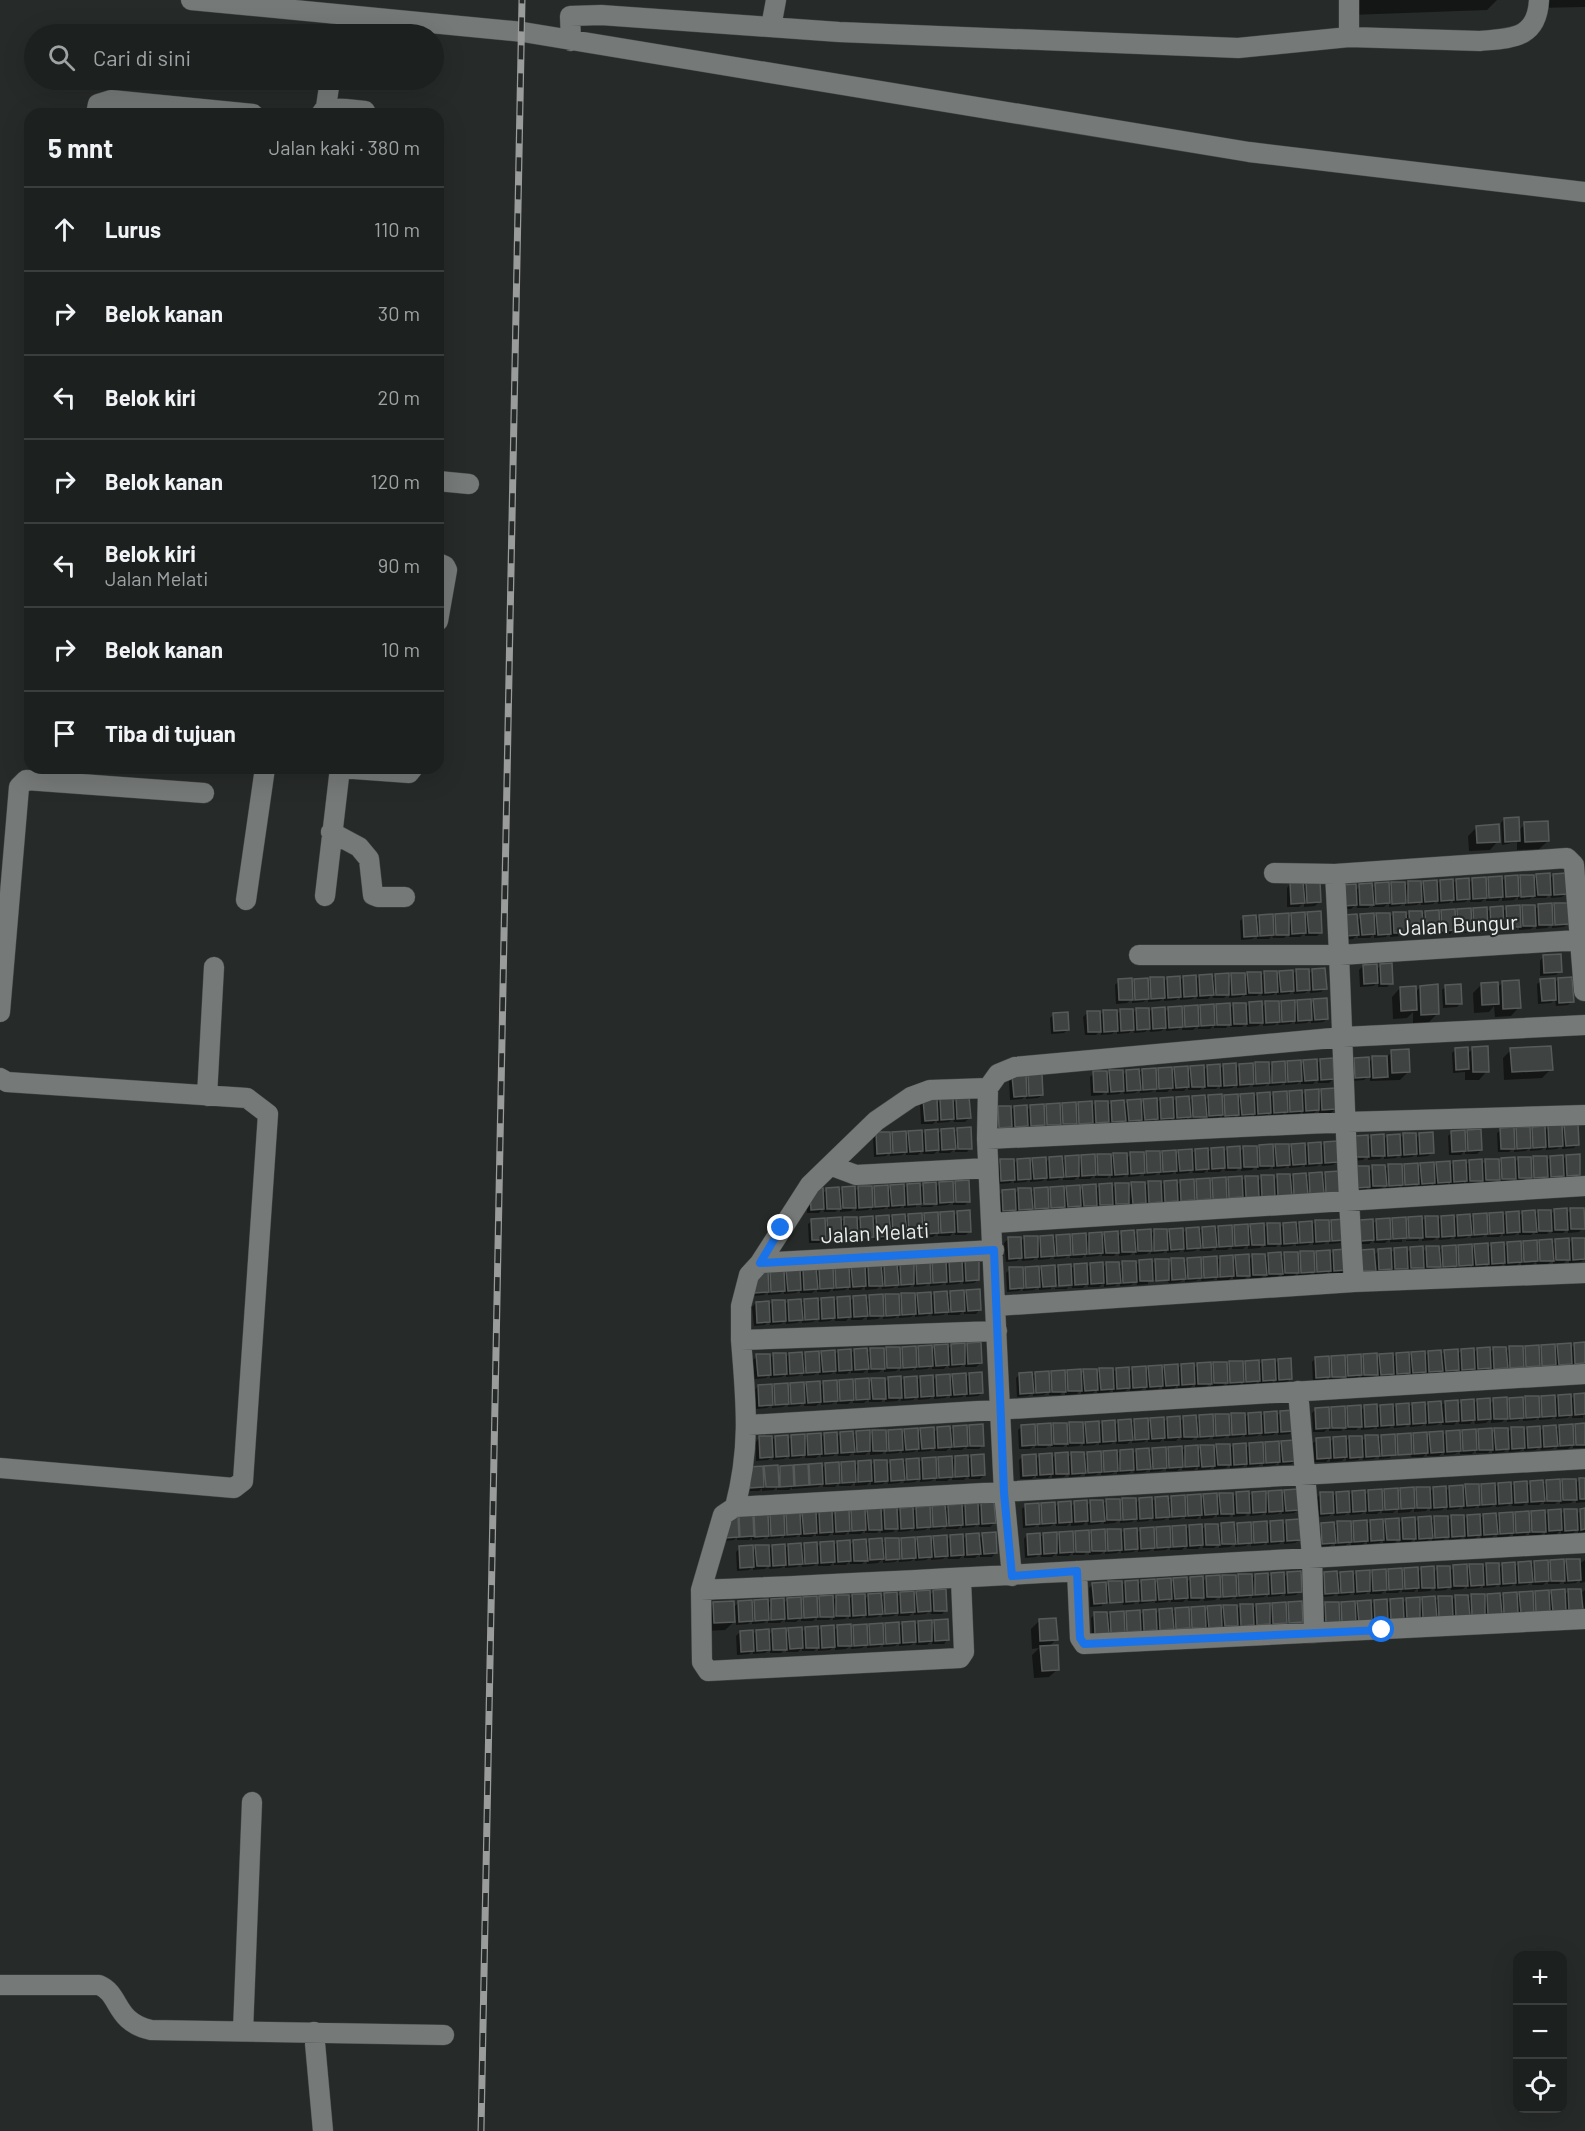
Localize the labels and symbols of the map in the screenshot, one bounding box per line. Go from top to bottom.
street label: Jalan Bungur [1398,908,1519,940]
route end [767,1214,793,1240]
street label: Jalan Melati [820,1217,930,1247]
route start [1368,1616,1394,1642]

